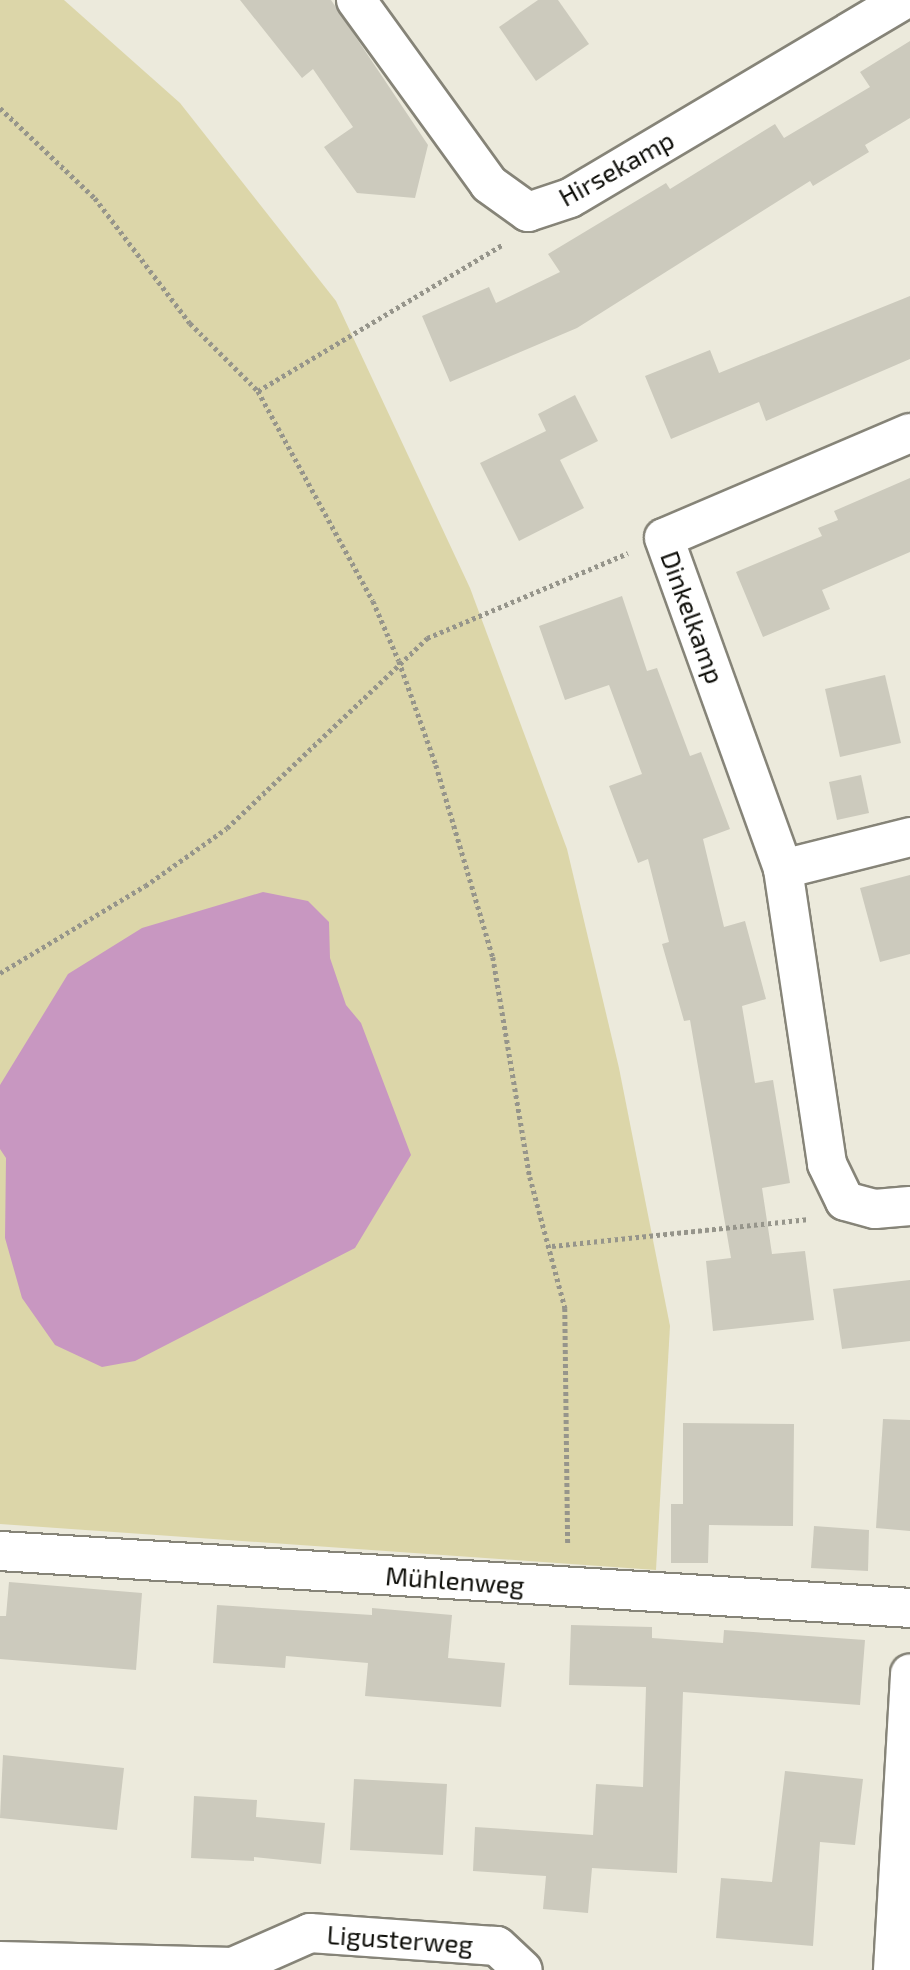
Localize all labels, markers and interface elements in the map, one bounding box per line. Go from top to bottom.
street label: Hirsekamp [553,124,679,212]
street label: Dinkelkamp [655,546,731,688]
street label: Mühlenweg [384,1560,526,1600]
street label: Ligusterweg [326,1918,474,1960]

